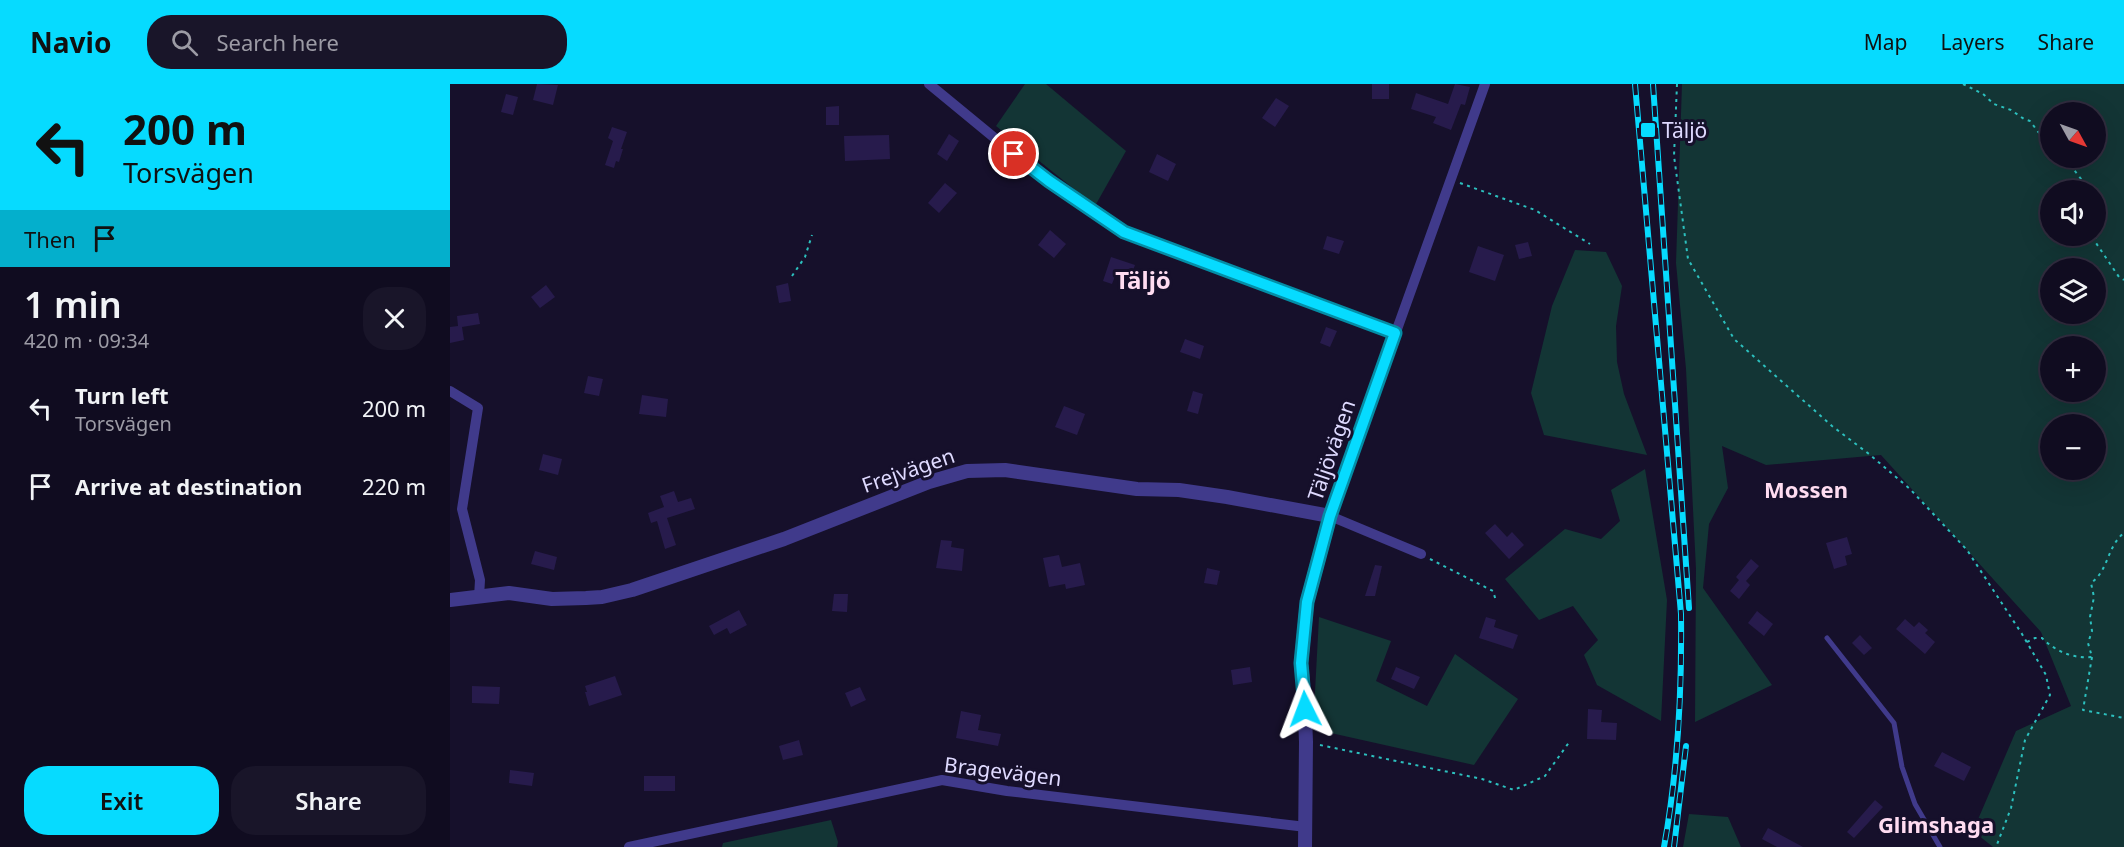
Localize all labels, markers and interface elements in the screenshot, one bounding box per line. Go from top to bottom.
search box [147,15,567,69]
text: Navio [30,23,111,61]
icon: search [168,26,201,59]
text: Search here [216,27,339,57]
text: Map [1864,28,1908,56]
text: Layers [1941,28,2005,56]
text: Share [2038,28,2094,56]
text: 200 m [123,100,247,157]
north arrow [2040,102,2106,168]
map controls [2040,102,2106,480]
icon: left [24,108,102,186]
place label: Täljö [1662,116,1707,144]
marker: Täljö [1639,121,1657,139]
pin [988,128,1039,179]
icon: arrive [997,137,1030,170]
text: Torsvägen [123,154,254,191]
button: sound [2040,180,2106,246]
icon: arrive [88,222,121,255]
text: Then [24,224,76,254]
button: layers [2040,258,2106,324]
district label: Täljö [1115,263,1171,296]
text: 1 min [24,280,122,329]
button: close [363,287,426,350]
text: 420 m · 09:34 [24,327,149,354]
button: + [2040,336,2106,402]
text: Turn left [75,380,169,410]
icon: left [24,392,57,425]
text: 200 m [362,393,426,423]
street label: Täljövägen [1301,396,1361,504]
text: Torsvägen [75,410,172,437]
button: − [2040,414,2106,480]
street label: Frejvägen [858,441,958,499]
icon: arrive [24,470,57,503]
text: Arrive at destination [75,471,302,501]
text: 220 m [362,471,426,501]
district label: Mossen [1764,474,1848,504]
position arrow [1273,677,1337,741]
street label: Bragevägen [943,750,1063,792]
button: Exit [24,766,219,835]
button: Share [231,766,426,835]
district label: Glimshaga [1878,809,1994,839]

